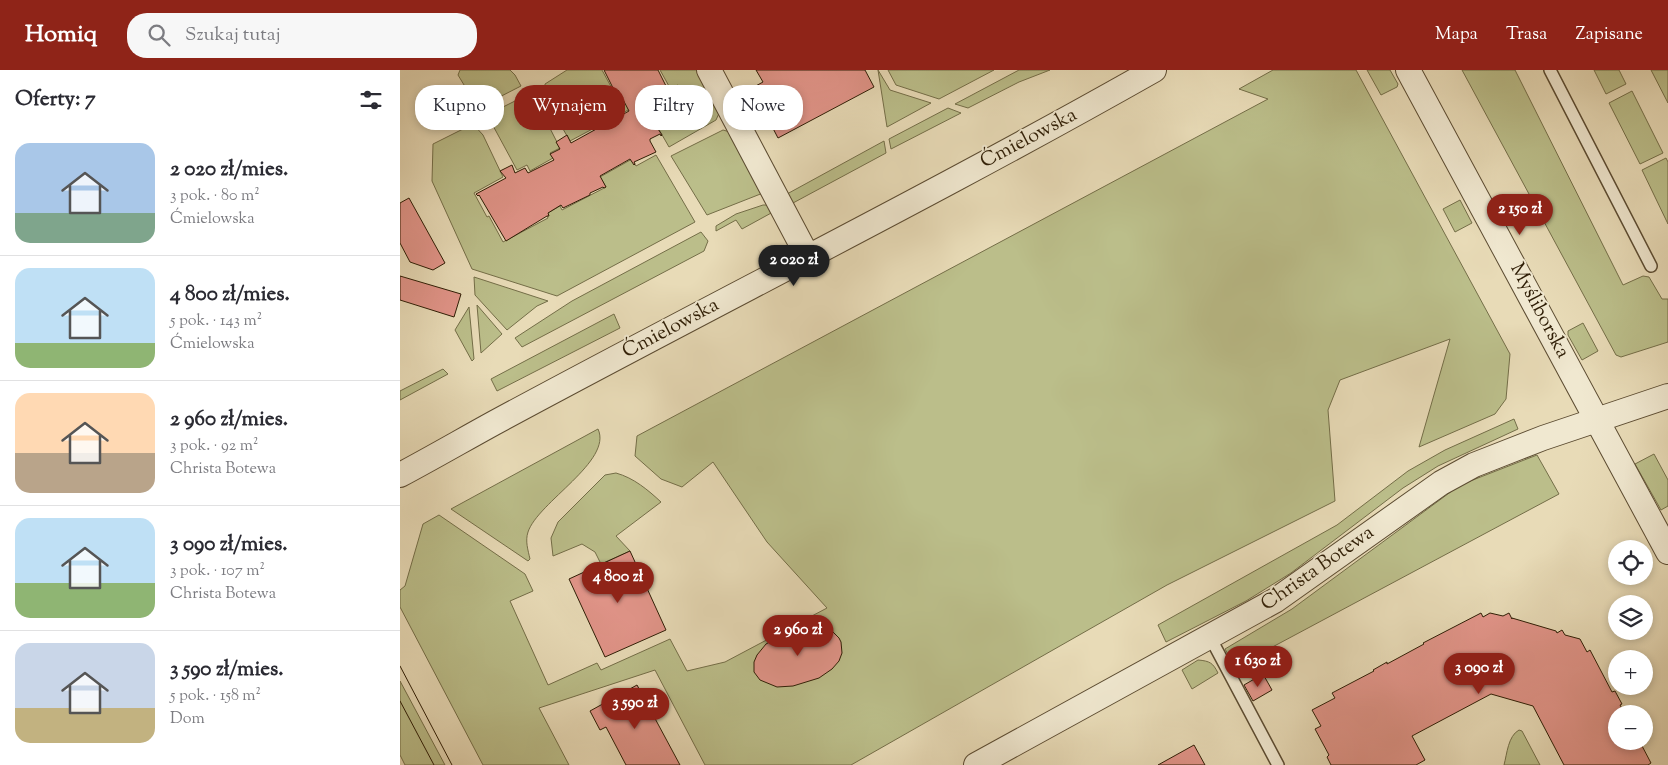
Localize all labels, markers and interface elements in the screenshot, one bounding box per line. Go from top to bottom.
search box [127,13,477,58]
text: Homiq [25,18,97,52]
icon: search [145,21,173,49]
text: Szukaj tutaj [185,22,281,49]
text: Mapa [1435,22,1478,48]
text: Trasa [1506,22,1547,48]
text: Zapisane [1575,22,1643,48]
text: Oferty: 7 [15,85,96,115]
chip: Kupno [415,85,504,130]
chip: Wynajem [514,85,625,130]
chip: Filtry [635,85,713,130]
chip: Nowe [723,85,803,130]
icon: filters [357,86,385,114]
street label: Ćmielowska [975,100,1083,177]
text: 2 020 zł/mies. [170,155,288,185]
icon: home [55,163,115,223]
text: 3 pok. · 80 m² [170,185,260,208]
pin: 2 150 zł [1468,194,1572,236]
text: 2 150 zł [1498,198,1542,221]
text: Ćmielowska [170,208,255,231]
pin: 2 020 zł [742,244,846,287]
text: 2 020 zł [769,249,819,272]
street label: Myśliborska [1502,258,1576,364]
text: 4 800 zł/mies. [170,280,290,310]
icon: home [55,288,115,348]
street label: Ćmielowska [617,290,725,367]
text: 5 pok. · 143 m² [170,310,262,333]
text: Ćmielowska [170,333,255,356]
text: 2 960 zł/mies. [170,405,288,435]
icon: home [55,413,115,473]
text: 3 pok. · 92 m² [170,435,258,458]
text: Christa Botewa [170,458,276,481]
street label: Christa Botewa [1255,519,1381,619]
text: 3 090 zł/mies. [170,530,288,560]
icon: home [55,538,115,598]
map controls [1608,540,1653,750]
button: locate [1608,540,1653,585]
text: 3 pok. · 107 m² [170,560,265,583]
pin: 4 800 zł [566,562,670,604]
text: 4 800 zł [593,566,643,589]
text: Christa Botewa [170,583,276,606]
button: layers [1608,595,1653,640]
pin: 2 960 zł [746,614,850,657]
text: 2 960 zł [773,619,823,642]
pin: 1 630 zł [1206,646,1310,688]
text: 1 630 zł [1235,650,1281,673]
button: + [1608,650,1653,695]
pin: 3 090 zł [1427,652,1531,695]
text: 3 590 zł/mies. [170,655,284,685]
text: 3 090 zł [1455,657,1503,680]
icon: home [55,663,115,723]
text: 5 pok. · 158 m² [170,685,261,708]
pin: 3 590 zł [583,688,687,730]
text: 3 590 zł [612,692,658,715]
button: − [1608,705,1653,750]
text: Dom [170,708,205,731]

